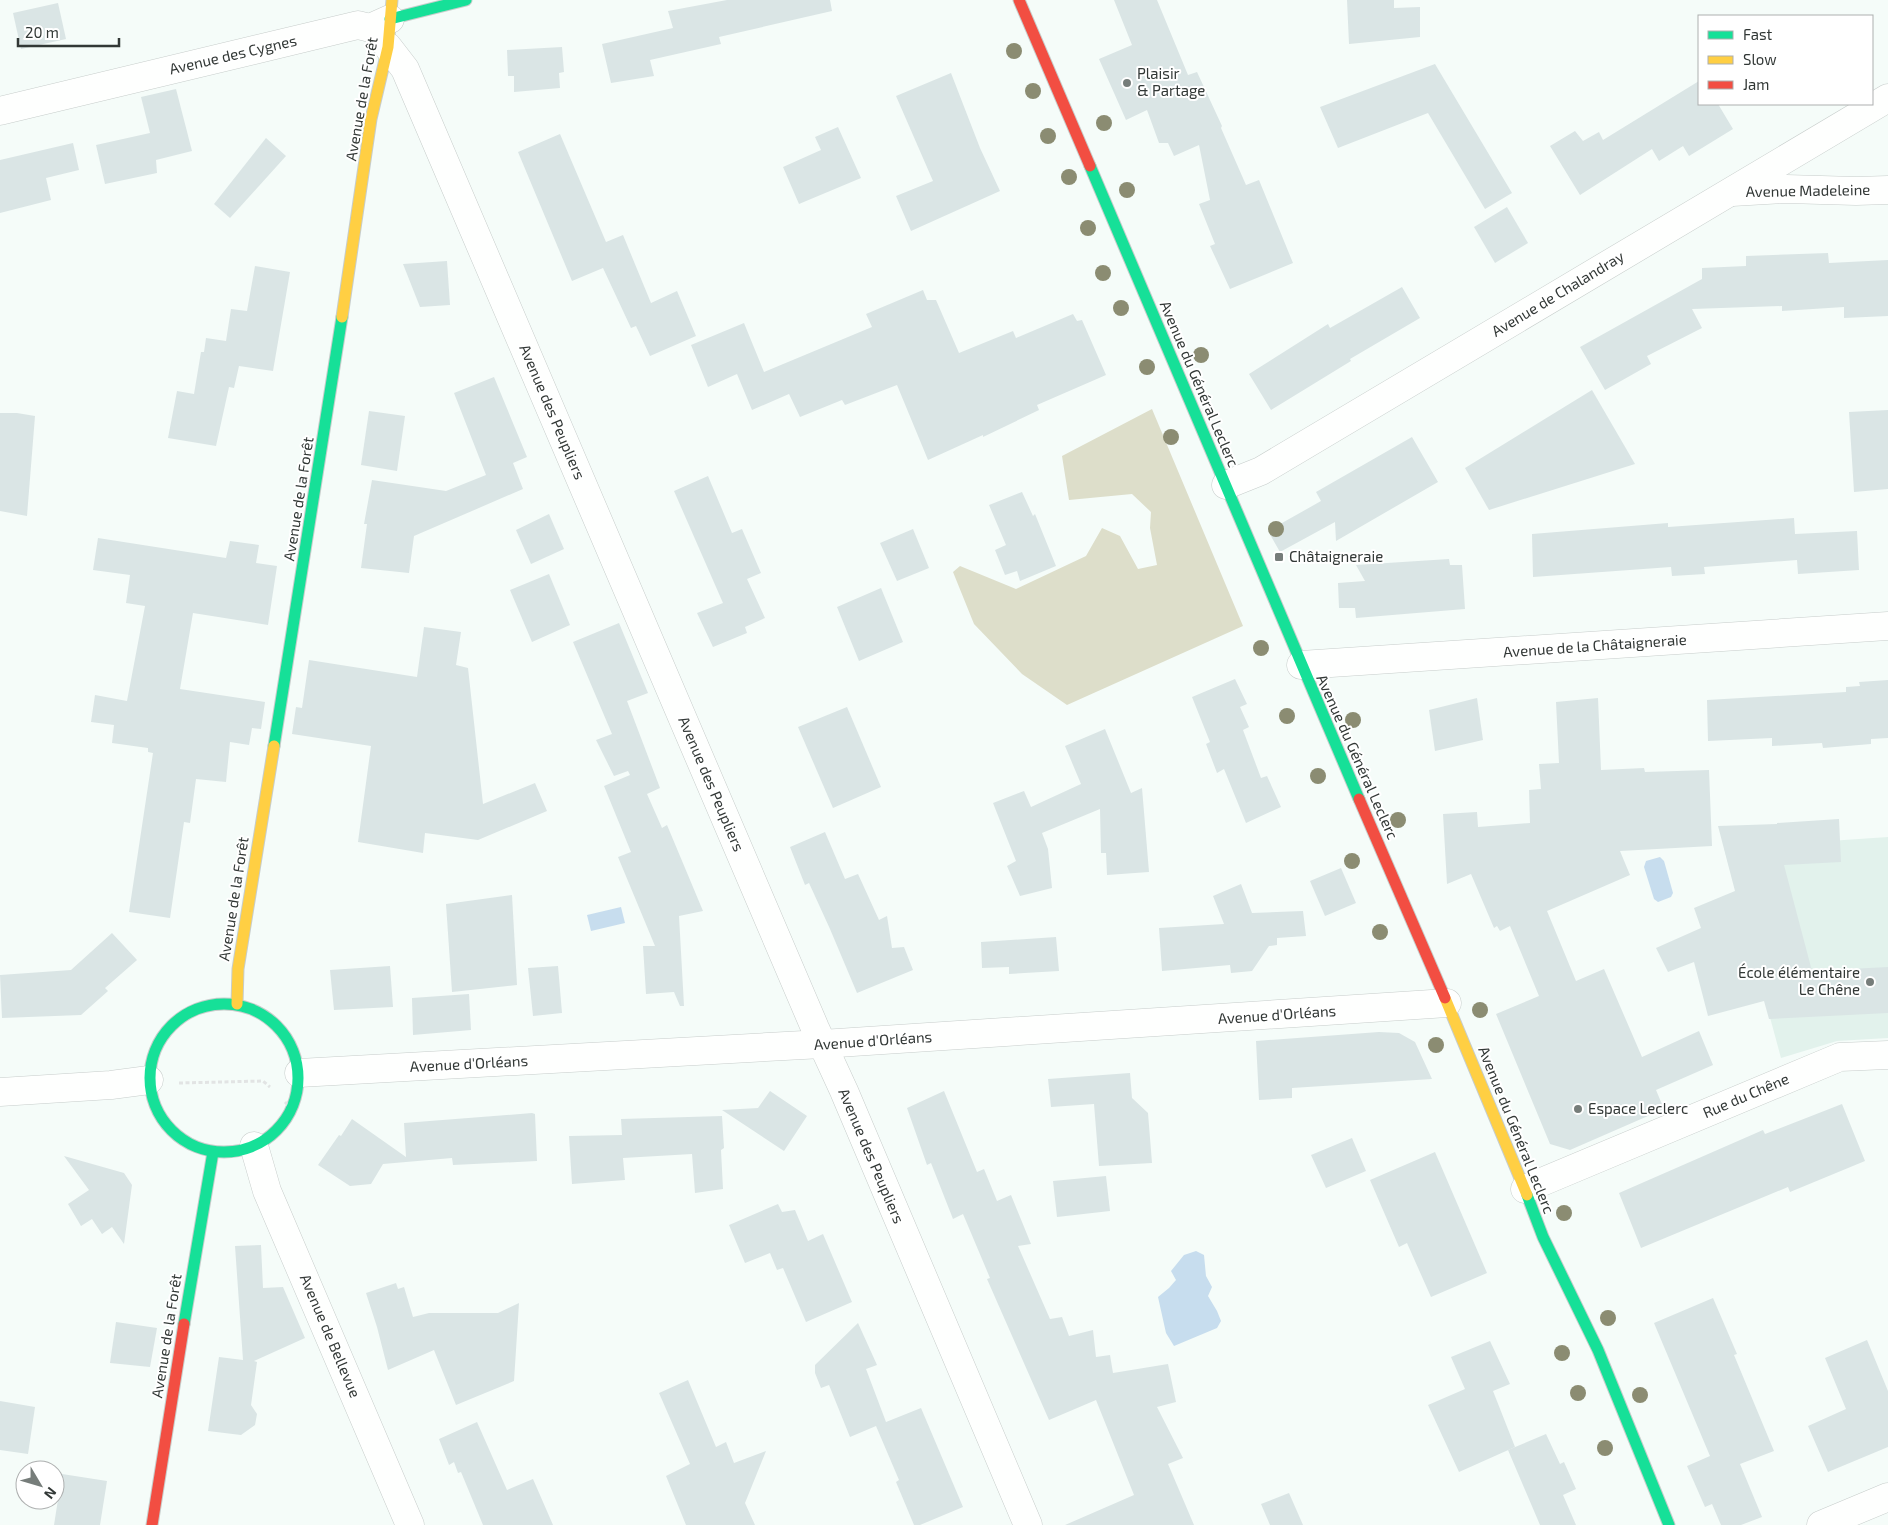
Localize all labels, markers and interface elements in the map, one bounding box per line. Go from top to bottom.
scale bar [18,15,119,47]
legend [1698,15,1873,105]
text: 20 m [25,23,59,41]
text: Fast [1743,25,1773,43]
street label: Avenue des Cygnes [167,31,298,77]
street label: Avenue de la Forêt [341,35,381,162]
text: Slow [1743,50,1777,68]
place label: Plaisir & Partage [1137,64,1205,99]
text: Jam [1743,75,1769,93]
marker: Plaisir & Partage [1121,77,1133,89]
street label: Avenue Madeleine [1746,180,1870,200]
street label: Avenue de Chalandray [1488,246,1627,340]
street label: Avenue du Général Leclerc [1157,298,1243,469]
street label: Avenue des Peupliers [516,341,590,482]
street label: Avenue de la Forêt [279,435,317,562]
place label: Châtaigneraie [1289,547,1383,565]
marker: Châtaigneraie [1273,551,1285,563]
street label: Avenue de la Châtaigneraie [1503,630,1687,660]
street label: Avenue du Général Leclerc [1313,671,1402,842]
street label: Avenue des Peupliers [675,713,749,854]
street label: Avenue de la Forêt [214,835,252,962]
place label: École élémentaire Le Chêne [1738,963,1860,998]
marker: École élémentaire Le Chêne [1864,976,1876,988]
street label: Avenue d'Orléans [1217,1001,1337,1027]
street label: Avenue d'Orléans [813,1027,933,1053]
street label: Avenue du Général Leclerc [1475,1043,1559,1216]
street label: Avenue d'Orléans [409,1051,529,1075]
street label: Rue du Chêne [1700,1069,1791,1121]
street label: Avenue des Peupliers [835,1085,909,1226]
place label: Espace Leclerc [1588,1099,1688,1117]
marker: Espace Leclerc [1572,1103,1584,1115]
street label: Avenue de Bellevue [297,1271,365,1400]
street label: Avenue de la Forêt [147,1272,185,1399]
north arrow [15,1460,65,1510]
text: N [41,1484,60,1503]

